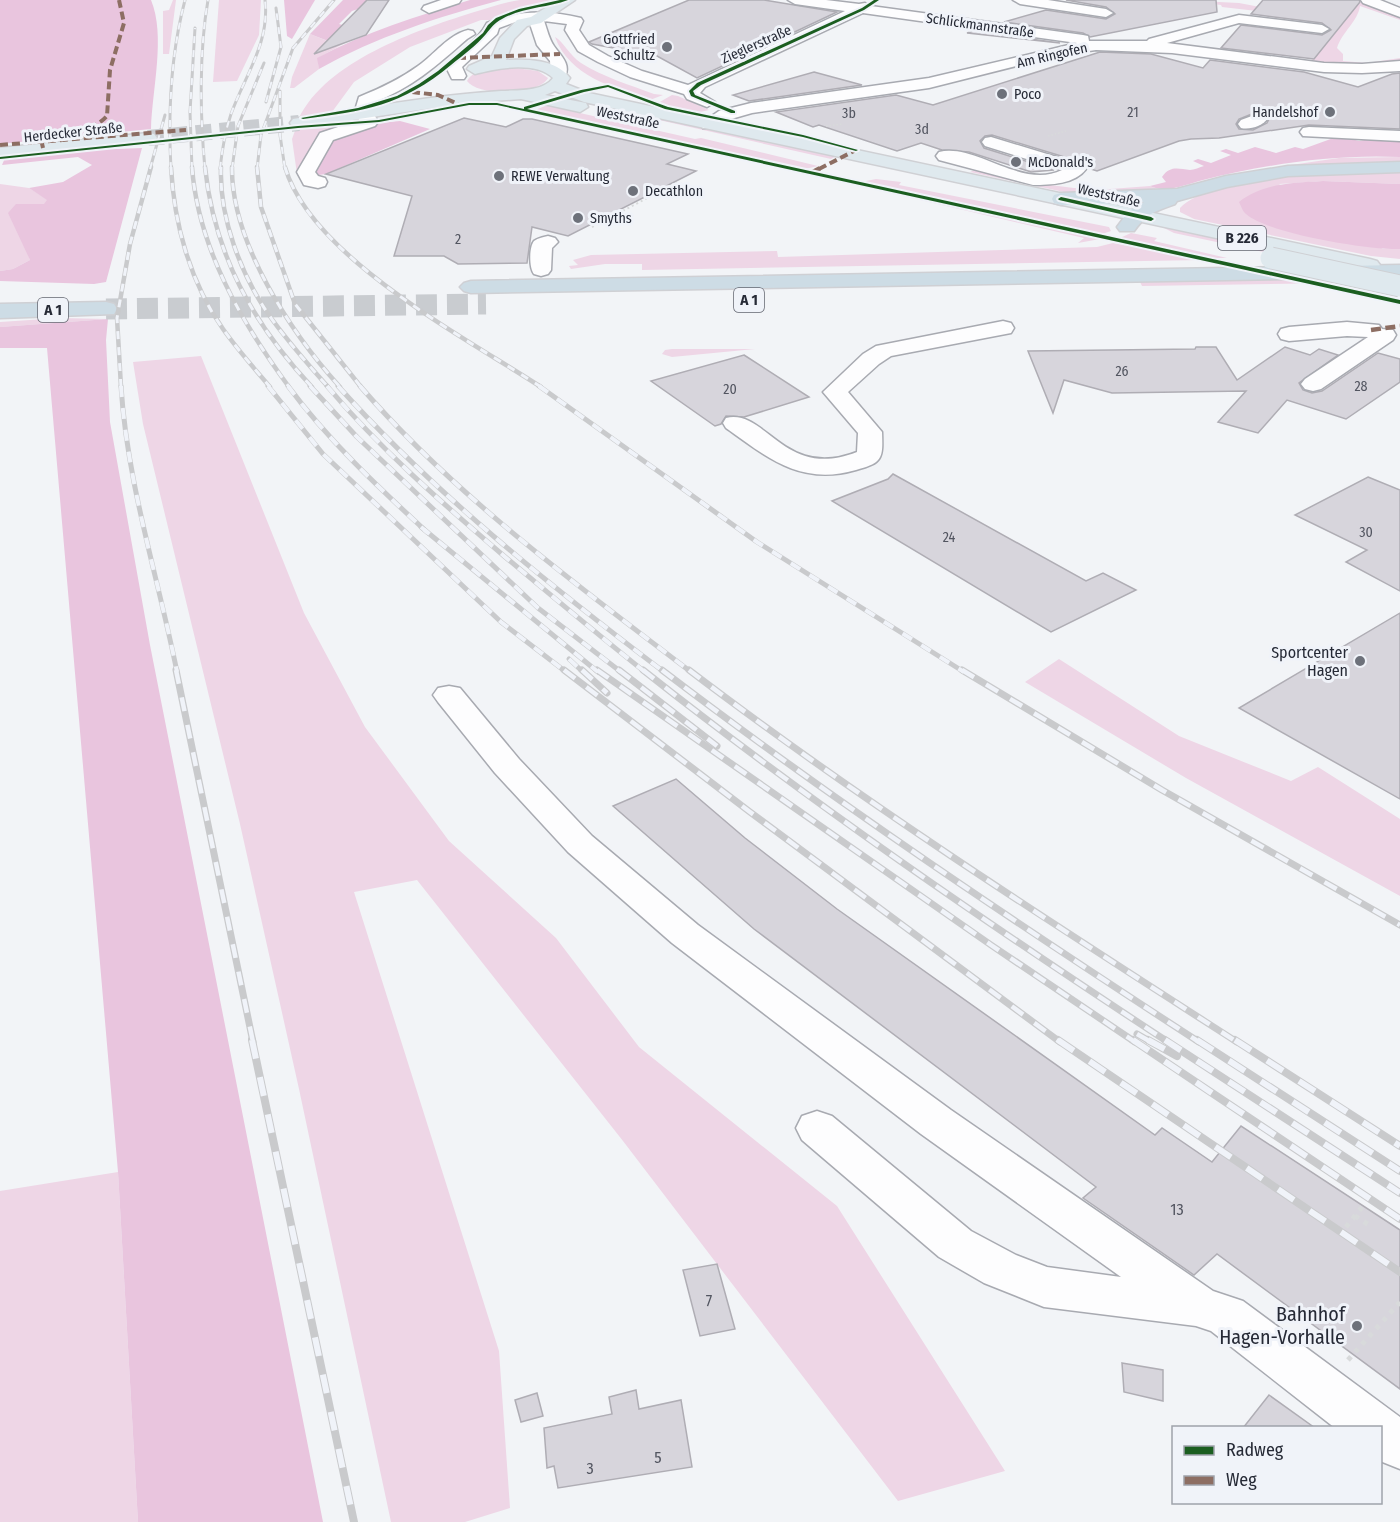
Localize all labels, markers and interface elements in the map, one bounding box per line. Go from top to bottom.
street label: Schlickmannstraße [925,10,1035,41]
street label: Zieglerstraße [718,21,794,68]
place label: Gottfried Schultz [603,31,655,64]
street label: Am Ringofen [1015,39,1089,72]
marker: Gottfried Schultz [660,40,674,54]
place label: Poco [1014,86,1041,103]
marker: Poco [995,87,1009,101]
street label: Weststraße [595,103,661,132]
house number: 21 [1127,104,1139,121]
place label: Handelshof [1252,104,1320,121]
house number: 3b [842,105,856,122]
marker: Handelshof [1323,105,1337,119]
street label: Herdecker Straße [23,119,123,146]
house number: 3d [915,121,929,138]
place label: McDonald's [1028,154,1093,171]
marker: McDonald's [1009,155,1023,169]
place label: REWE Verwaltung [511,168,610,185]
marker: REWE Verwaltung [492,169,506,183]
street label: Weststraße [1076,180,1142,211]
place label: Decathlon [645,183,703,200]
marker: Decathlon [626,184,640,198]
place label: Smyths [590,210,632,227]
marker: Smyths [571,211,585,225]
road number: B 226 [1218,226,1266,250]
house number: 2 [455,231,461,248]
road number: A 1 [734,288,764,312]
road number: A 1 [38,298,68,322]
house number: 26 [1115,363,1129,380]
house number: 28 [1354,378,1368,395]
house number: 20 [723,381,737,398]
house number: 30 [1359,524,1373,541]
house number: 24 [943,529,956,546]
place label: Sportcenter Hagen [1271,643,1348,680]
marker: Sportcenter Hagen [1353,654,1367,668]
house number: 13 [1170,1200,1184,1219]
house number: 7 [706,1291,713,1310]
place label: Bahnhof Hagen-Vorhalle [1219,1302,1347,1349]
marker: Bahnhof Hagen-Vorhalle [1350,1319,1364,1333]
legend [1172,1426,1382,1504]
text: Radweg [1226,1439,1284,1461]
house number: 5 [654,1448,662,1467]
house number: 3 [586,1459,594,1478]
text: Weg [1226,1469,1257,1491]

